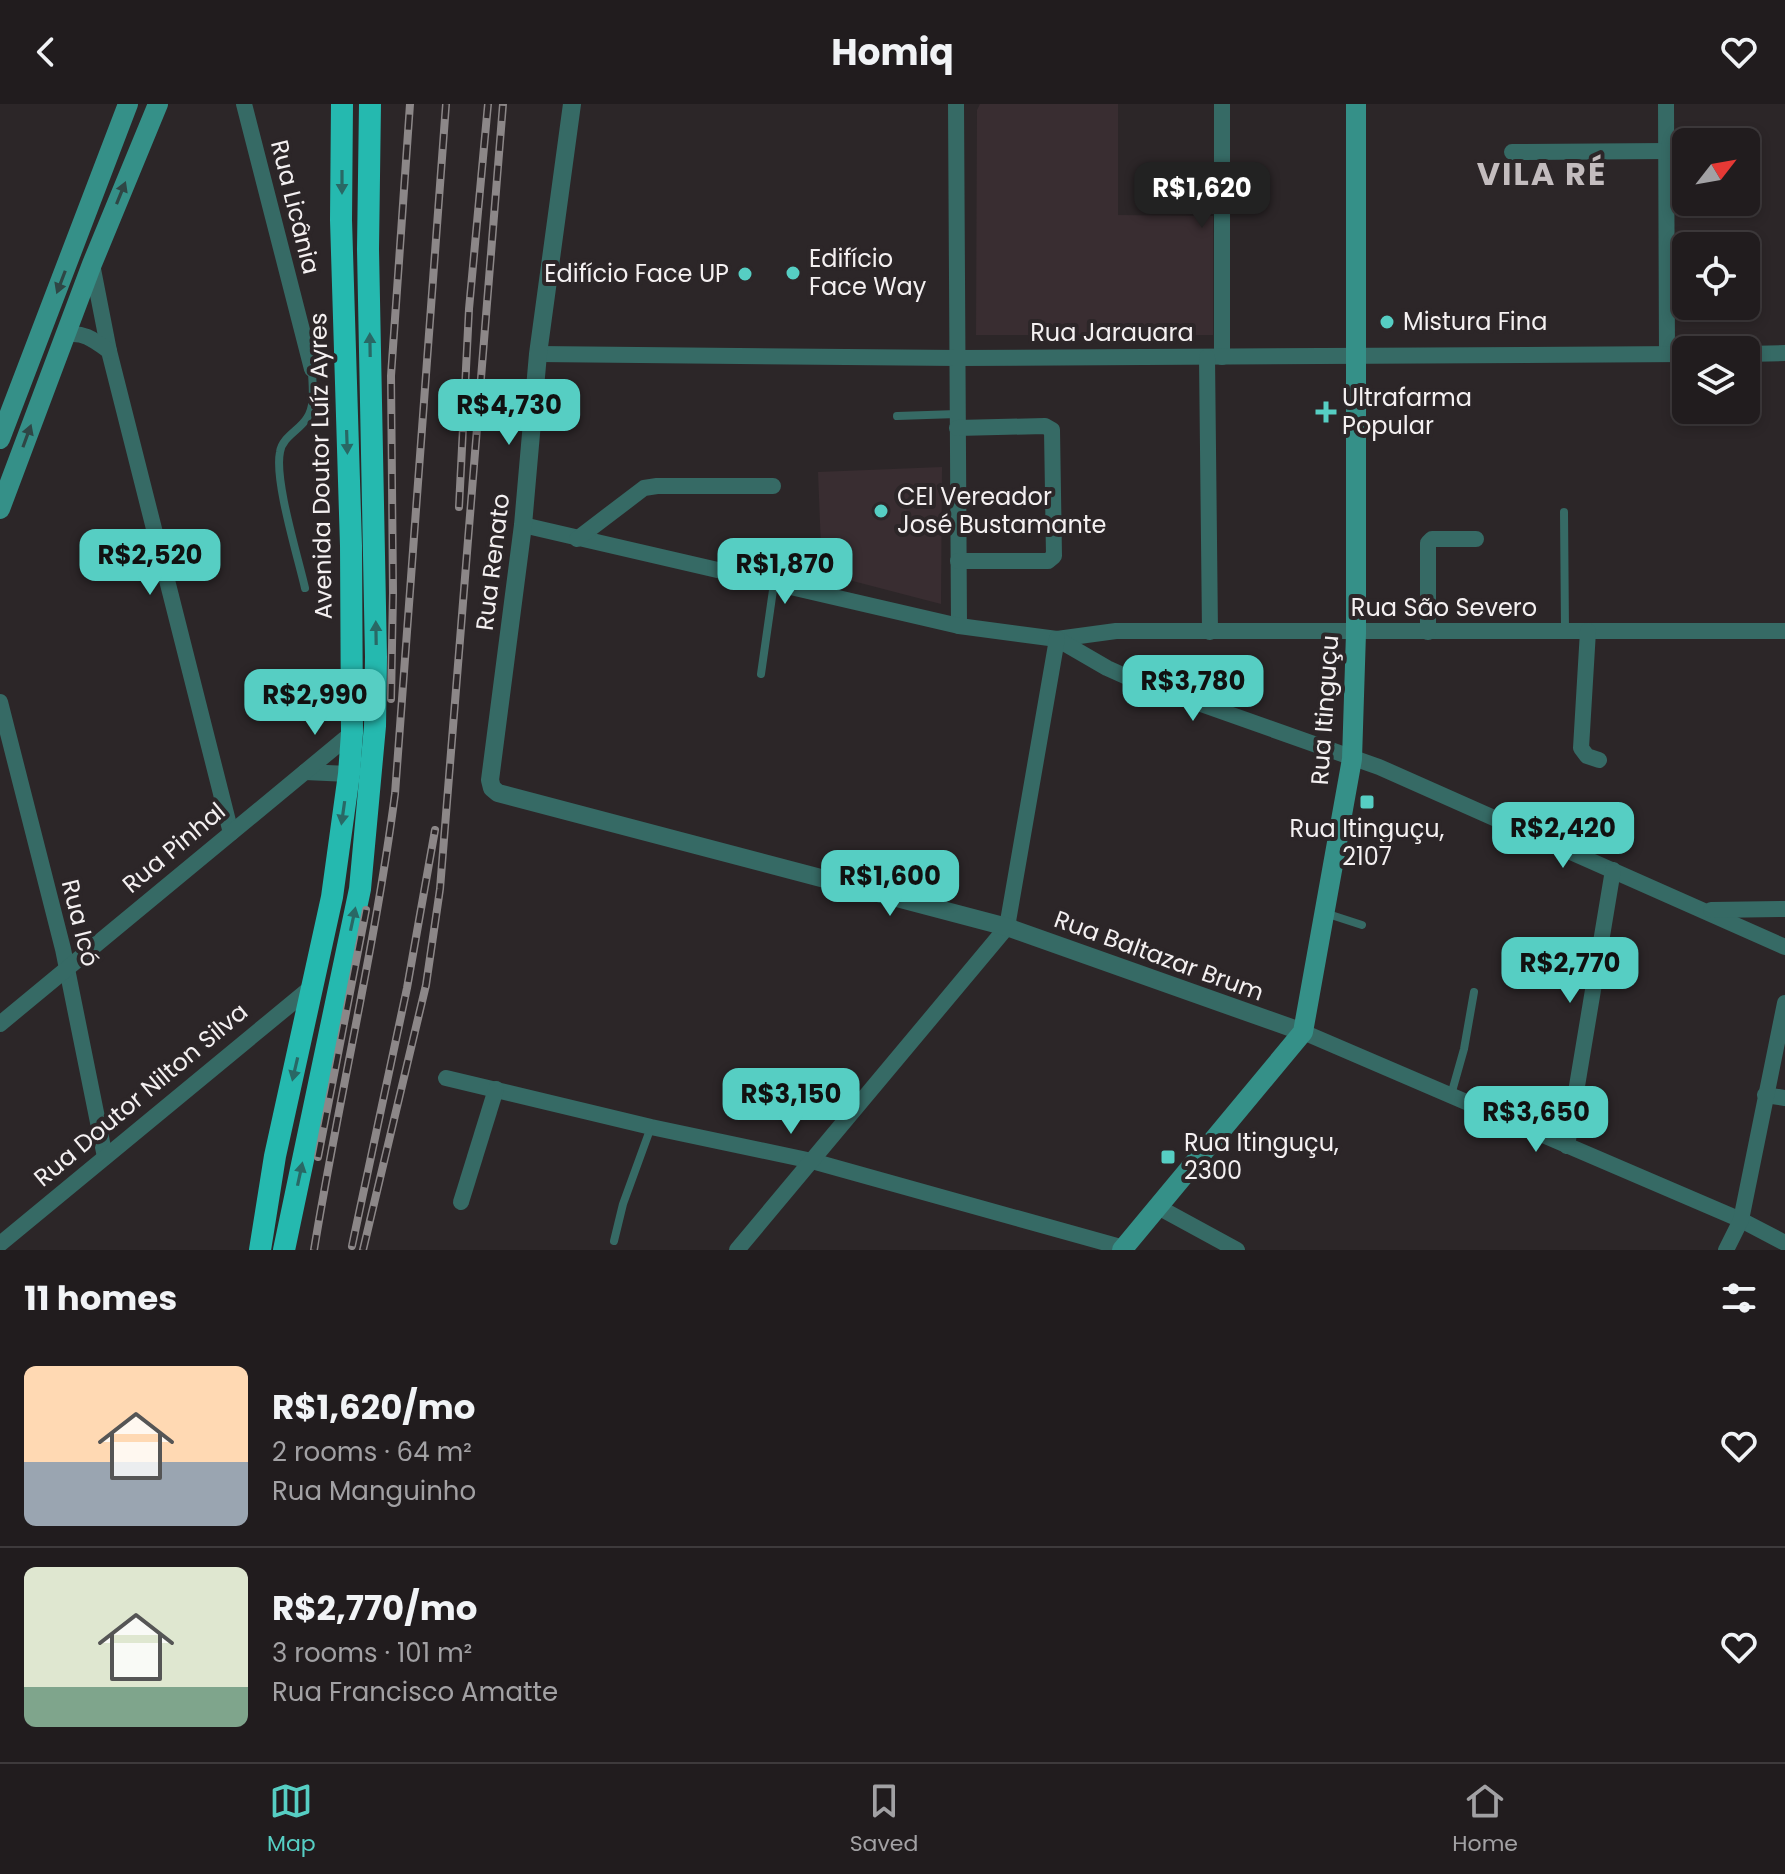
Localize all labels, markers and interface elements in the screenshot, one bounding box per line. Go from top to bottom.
text: Homiq [831,27,954,78]
icon: back [24,30,68,74]
icon: heart [1717,30,1761,74]
north arrow [1672,128,1760,216]
map controls [1672,128,1760,424]
street label: Rua Licânia [263,136,328,277]
district label: VILA RÉ [1477,151,1607,196]
pin: R$1,620 [1128,162,1276,230]
one-way arrow [336,170,348,195]
text: R$1,620 [1152,170,1252,206]
one-way arrow [115,181,128,205]
button: locate [1672,232,1760,320]
place label: Edifício Face Way [809,242,927,303]
place label: Edifício Face UP [544,257,729,290]
marker: Edifício Face Way [784,264,802,282]
marker: Edifício Face UP [736,265,754,283]
one-way arrow [54,270,67,294]
place label: Mistura Fina [1403,305,1547,338]
street label: Avenida Doutor Luíz Ayres [301,312,340,620]
marker: Mistura Fina [1378,313,1396,331]
street label: Rua Jarauara [1030,316,1194,349]
one-way arrow [363,332,376,357]
button: layers [1672,336,1760,424]
pin: R$4,730 [435,379,583,447]
place label: Ultrafarma Popular [1342,381,1472,442]
text: R$4,730 [456,387,562,423]
marker: Ultrafarma Popular [1317,403,1335,421]
one-way arrow [21,424,34,448]
one-way arrow [340,430,353,455]
place label: CEI Vereador José Bustamante [897,480,1106,541]
street label: Rua Renato [468,492,517,632]
marker: CEI Vereador José Bustamante [872,502,890,520]
pin: R$2,520 [76,529,224,597]
text: R$2,520 [97,537,203,573]
pin: R$1,870 [711,538,859,606]
text: R$1,870 [735,546,835,582]
street label: Rua São Severo [1351,591,1537,624]
one-way arrow [369,620,382,645]
street label: Rua Itinguçu [1303,634,1346,786]
pin: R$3,780 [1119,655,1267,723]
text: R$3,780 [1141,663,1245,699]
pin: R$2,990 [241,669,389,737]
text: R$2,990 [262,677,368,713]
marker: Rua Itinguçu, 2107 [1358,793,1376,811]
street label: Rua Pinhal [115,795,232,901]
one-way arrow [336,801,349,826]
pin: R$2,420 [1489,802,1637,870]
text: R$2,420 [1510,810,1616,846]
place label: Rua Itinguçu, 2107 [1290,812,1445,873]
pin: R$1,600 [816,850,964,918]
text: R$1,600 [839,858,941,894]
street label: Rua Icó [54,876,107,970]
street label: Rua Baltazar Brum [1050,902,1268,1009]
one-way arrow [348,907,360,932]
pin: R$2,770 [1496,937,1644,1005]
text: R$2,770 [1519,945,1621,981]
street label: Rua Doutor Nilton Silva [27,995,255,1194]
one-way arrow [288,1056,301,1081]
pin: R$3,150 [717,1068,865,1136]
text: R$3,150 [741,1076,841,1112]
pin: R$3,650 [1462,1086,1610,1154]
text: R$3,650 [1482,1094,1590,1130]
place label: Rua Itinguçu, 2300 [1184,1126,1339,1187]
marker: Rua Itinguçu, 2300 [1159,1148,1177,1166]
one-way arrow [294,1161,307,1186]
text: 11 homes [24,1274,177,1322]
icon: filters [1717,1276,1761,1320]
text: R$1,620/mo [272,1383,475,1431]
icon: home [88,1398,184,1494]
icon: heart [1717,1424,1761,1468]
text: 2 rooms · 64 m² [272,1434,472,1470]
text: Rua Manguinho [272,1473,476,1509]
text: R$2,770/mo [272,1584,477,1632]
icon: home [88,1599,184,1695]
icon: heart [1717,1625,1761,1669]
text: 3 rooms · 101 m² [272,1635,472,1671]
text: Rua Francisco Amatte [272,1674,558,1710]
tab: Map [267,1779,316,1860]
tab: Saved [850,1779,918,1860]
tab: Home [1452,1779,1518,1860]

